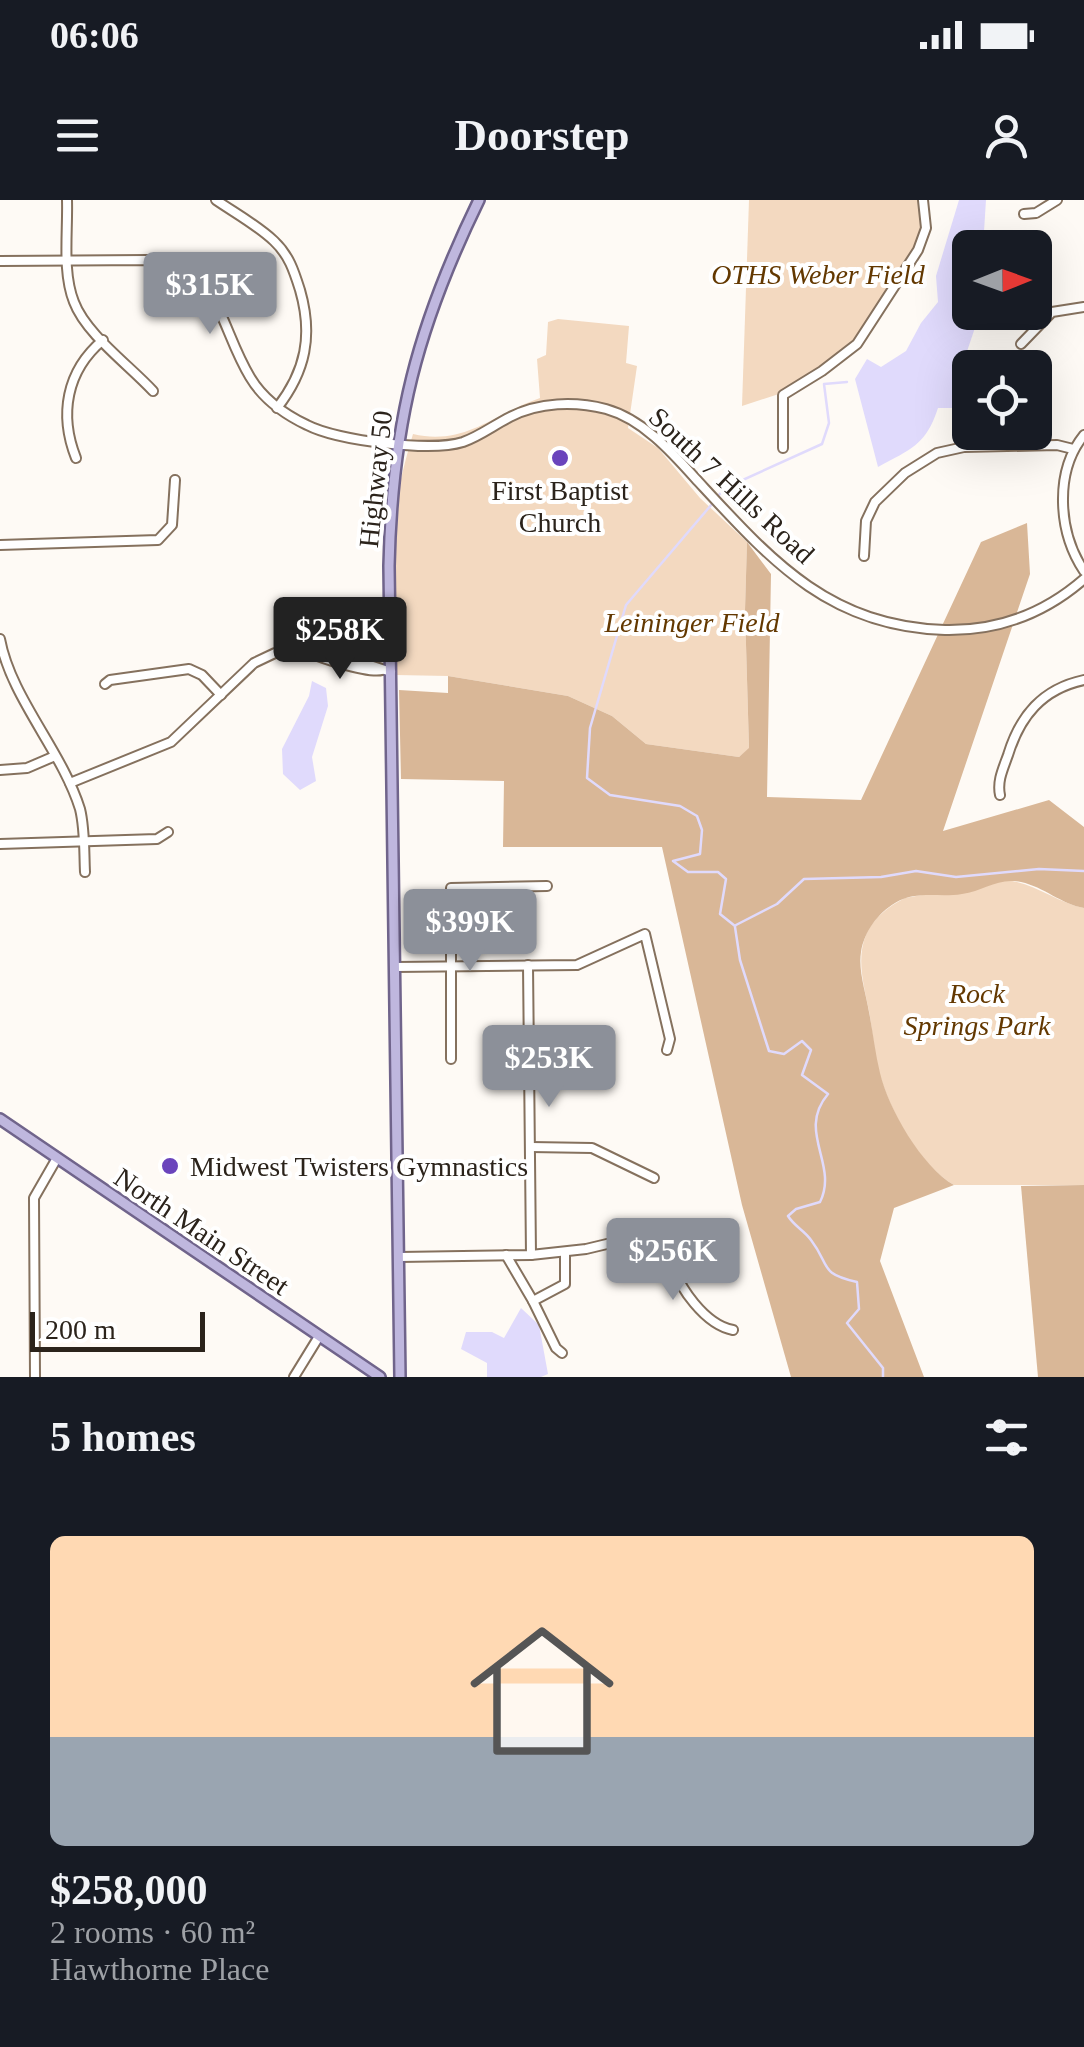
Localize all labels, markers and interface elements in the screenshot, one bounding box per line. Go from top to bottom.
text: 06:06 [50,14,139,56]
icon: menu [50,108,105,163]
icon: person [979,108,1034,163]
text: Doorstep [455,110,629,160]
north arrow [952,230,1052,330]
map controls [952,230,1052,450]
pin: $315K [140,252,280,337]
park label: OTHS Weber Field [711,259,926,290]
text: $315K [166,266,254,302]
button: locate [952,350,1052,450]
street label: South 7 Hills Road [643,401,820,570]
street label: Highway 50 [353,409,398,549]
marker: First Baptist Church [549,447,571,469]
place label: First Baptist Church [491,475,629,538]
pin: $258K [270,597,410,682]
park label: Leininger Field [604,607,780,638]
text: $258K [296,611,384,647]
pin: $399K [400,889,540,974]
text: $399K [426,903,514,939]
park label: Rock Springs Park [904,978,1051,1041]
pin: $253K [479,1025,619,1110]
text: $253K [505,1039,593,1075]
place label: Midwest Twisters Gymnastics [190,1151,528,1182]
marker: Midwest Twisters Gymnastics [159,1155,181,1177]
street label: North Main Street [109,1162,295,1301]
pin: $256K [603,1218,743,1303]
text: $256K [629,1232,717,1268]
scale bar [30,1307,205,1352]
text: 200 m [45,1314,116,1345]
icon: filters [979,1410,1034,1465]
text: 5 homes [50,1414,196,1460]
icon: home [452,1601,632,1781]
text: $258,000 [50,1867,208,1913]
text: 2 rooms · 60 m² [50,1914,255,1950]
text: Hawthorne Place [50,1951,269,1987]

